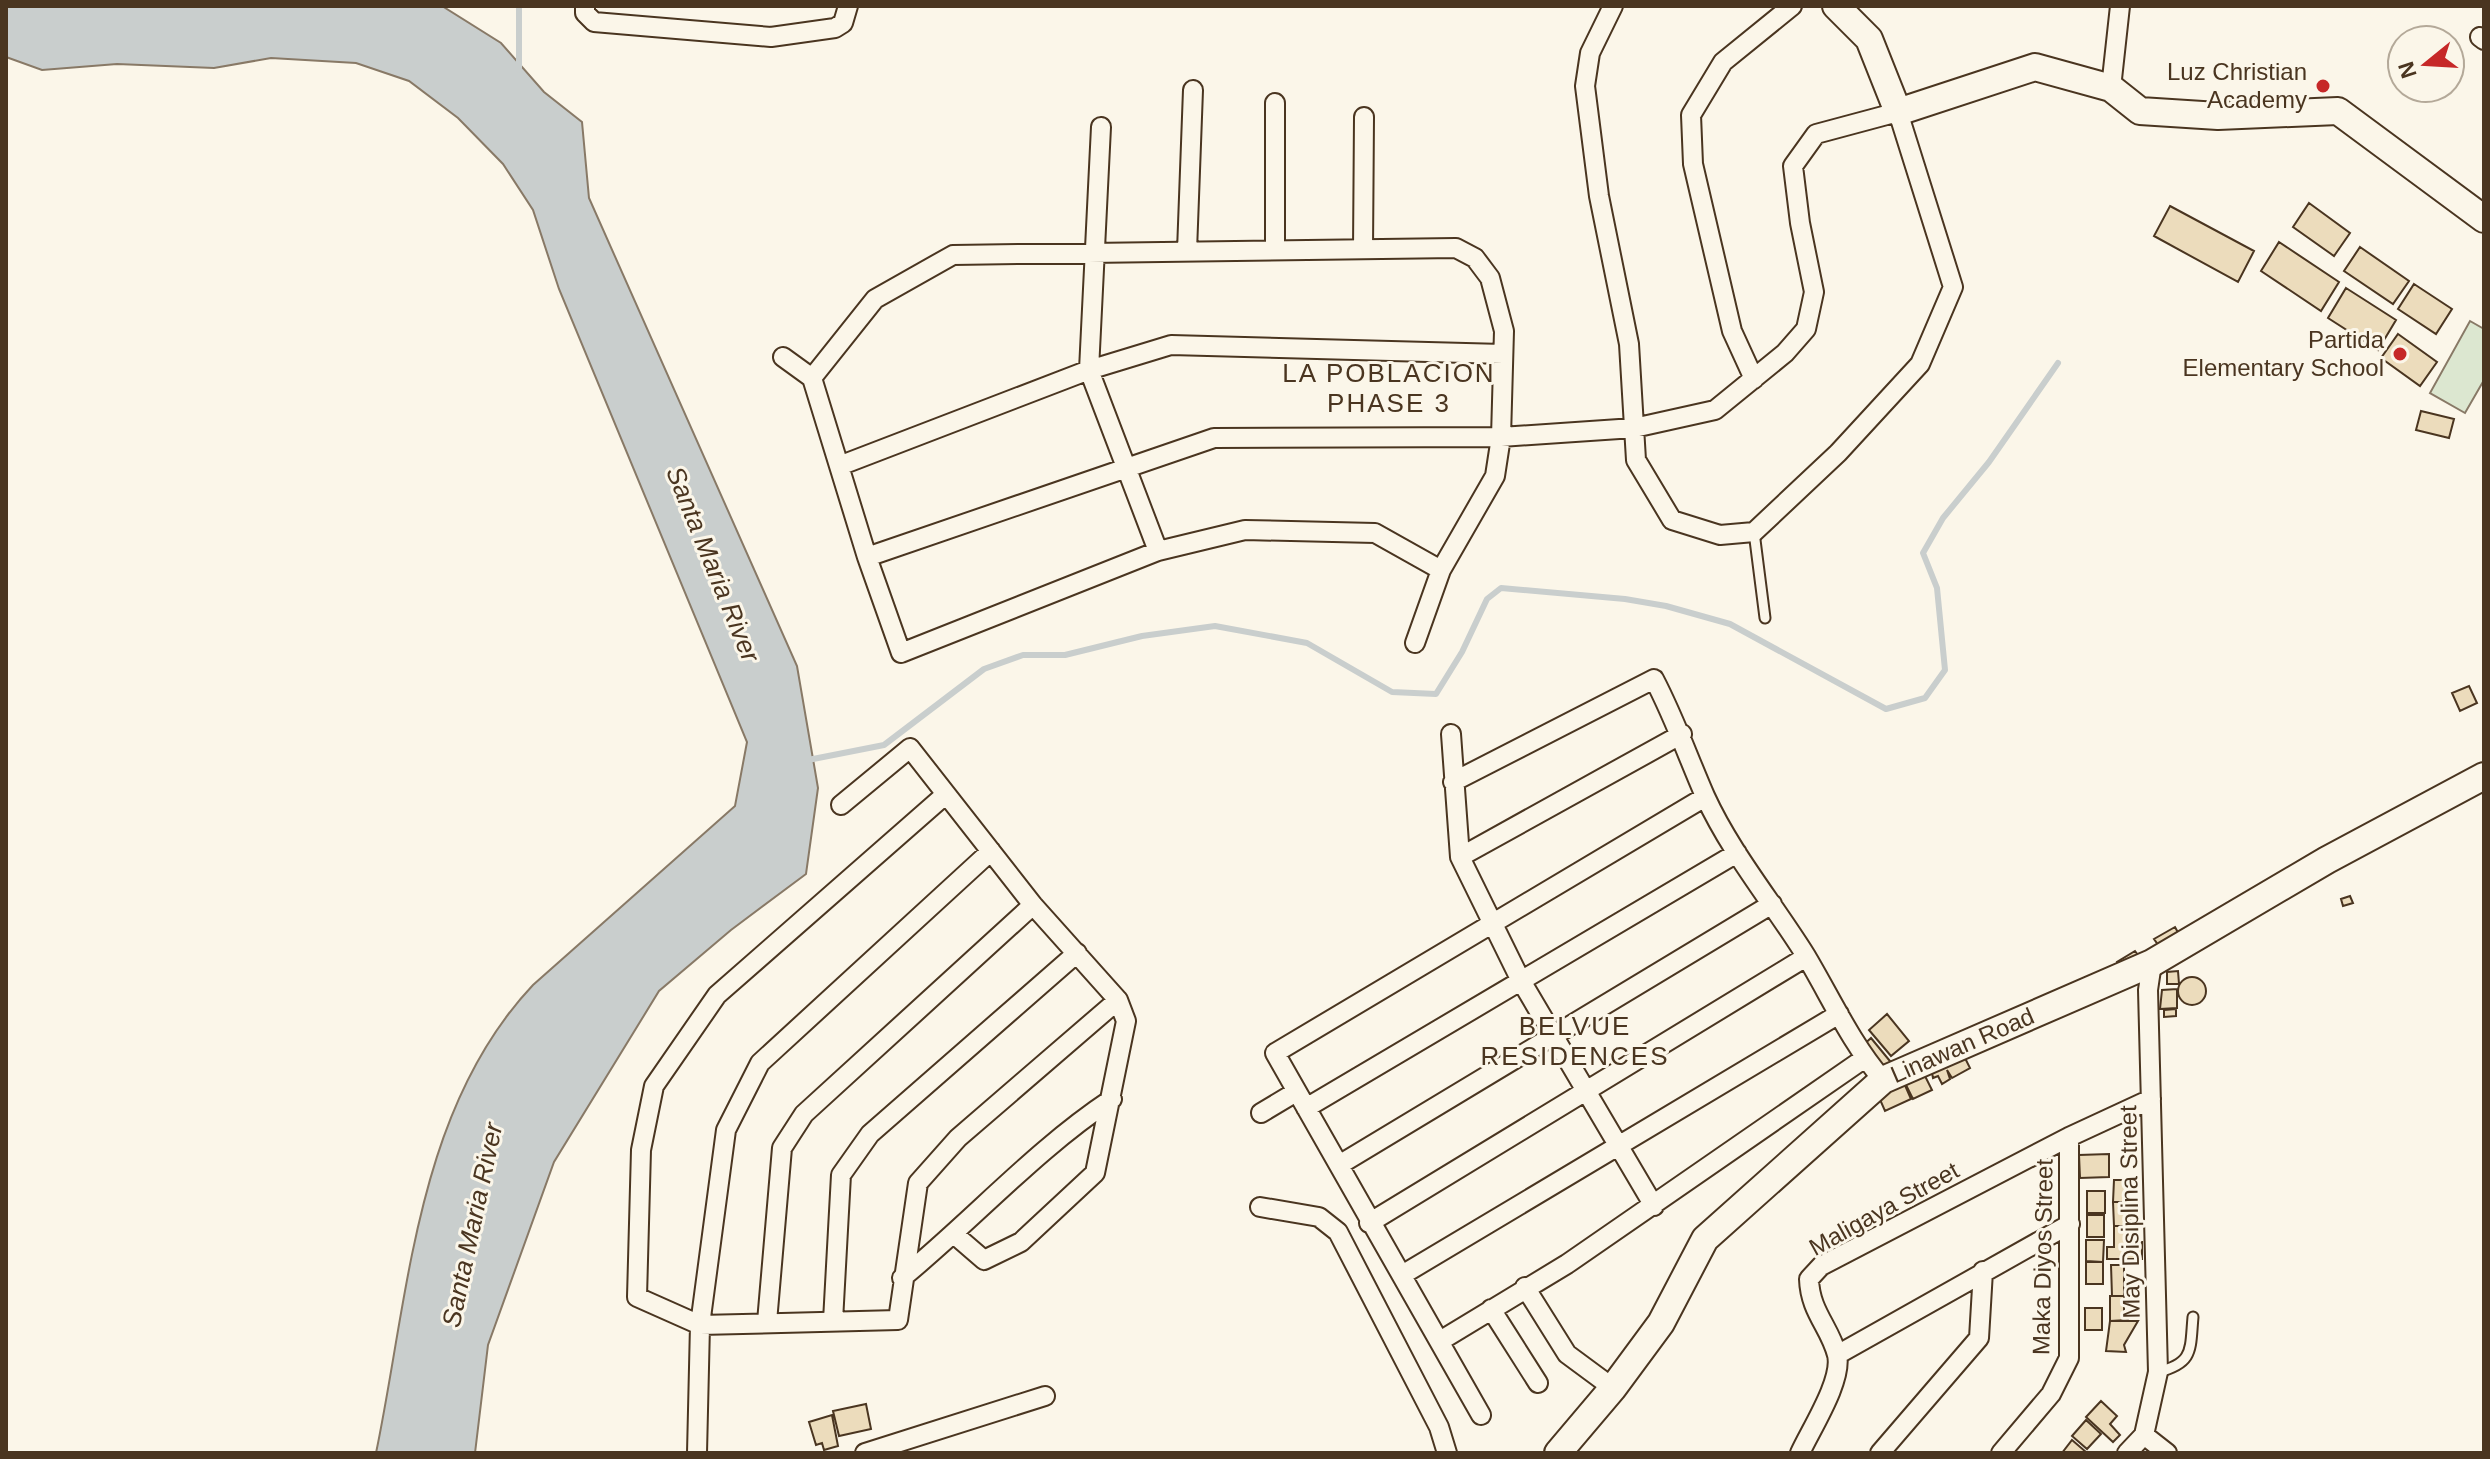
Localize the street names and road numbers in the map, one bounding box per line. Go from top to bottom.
street label: Linawan Road [1886,1002,2038,1088]
street label: May Disiplina Street [2114,1105,2145,1319]
street label: Maligaya Street [1804,1156,1964,1261]
street label: Maka Diyos Street [2027,1158,2058,1355]

